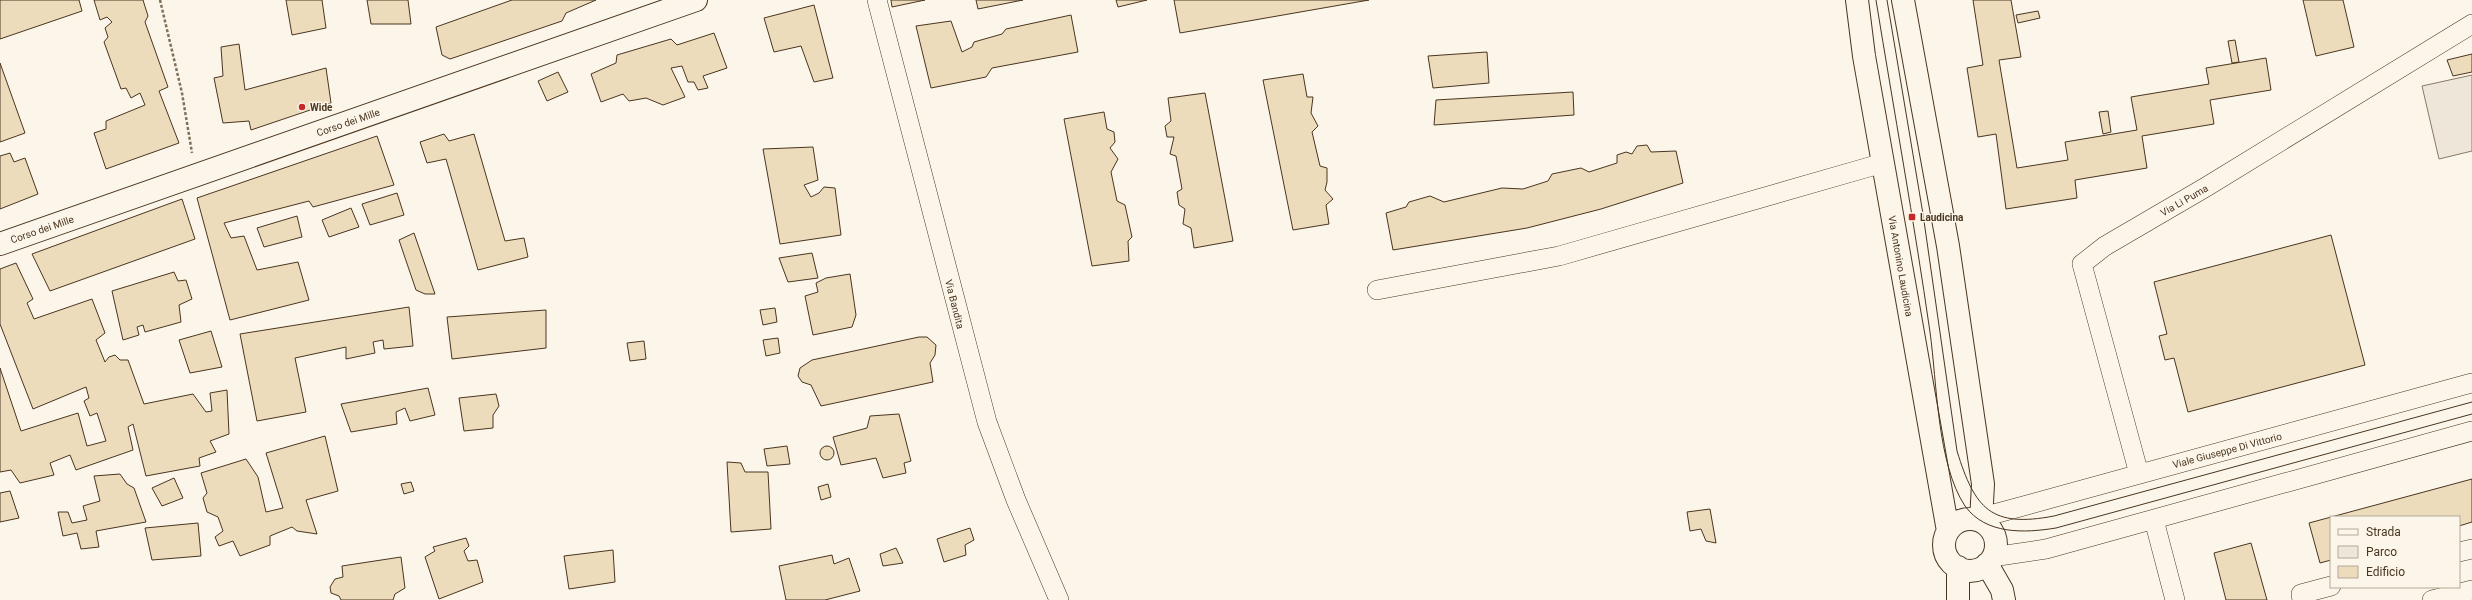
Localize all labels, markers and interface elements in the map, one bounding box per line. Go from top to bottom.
marker: Wide [297,102,307,112]
place label: Wide [310,102,333,113]
street label: Corso dei Mille [315,107,381,138]
street label: Via Li Puma [2159,182,2210,218]
marker: Laudicina [1907,212,1917,222]
place label: Laudicina [1920,212,1964,223]
street label: Corso dei Mille [9,214,75,245]
street label: Via Antonino Laudicina [1886,215,1915,317]
street label: Via Bandita [943,278,966,330]
street label: Viale Giuseppe Di Vittorio [2171,431,2283,470]
legend [2330,516,2460,588]
text: Strada [2366,525,2401,539]
text: Parco [2366,545,2397,559]
text: Edificio [2366,565,2405,579]

